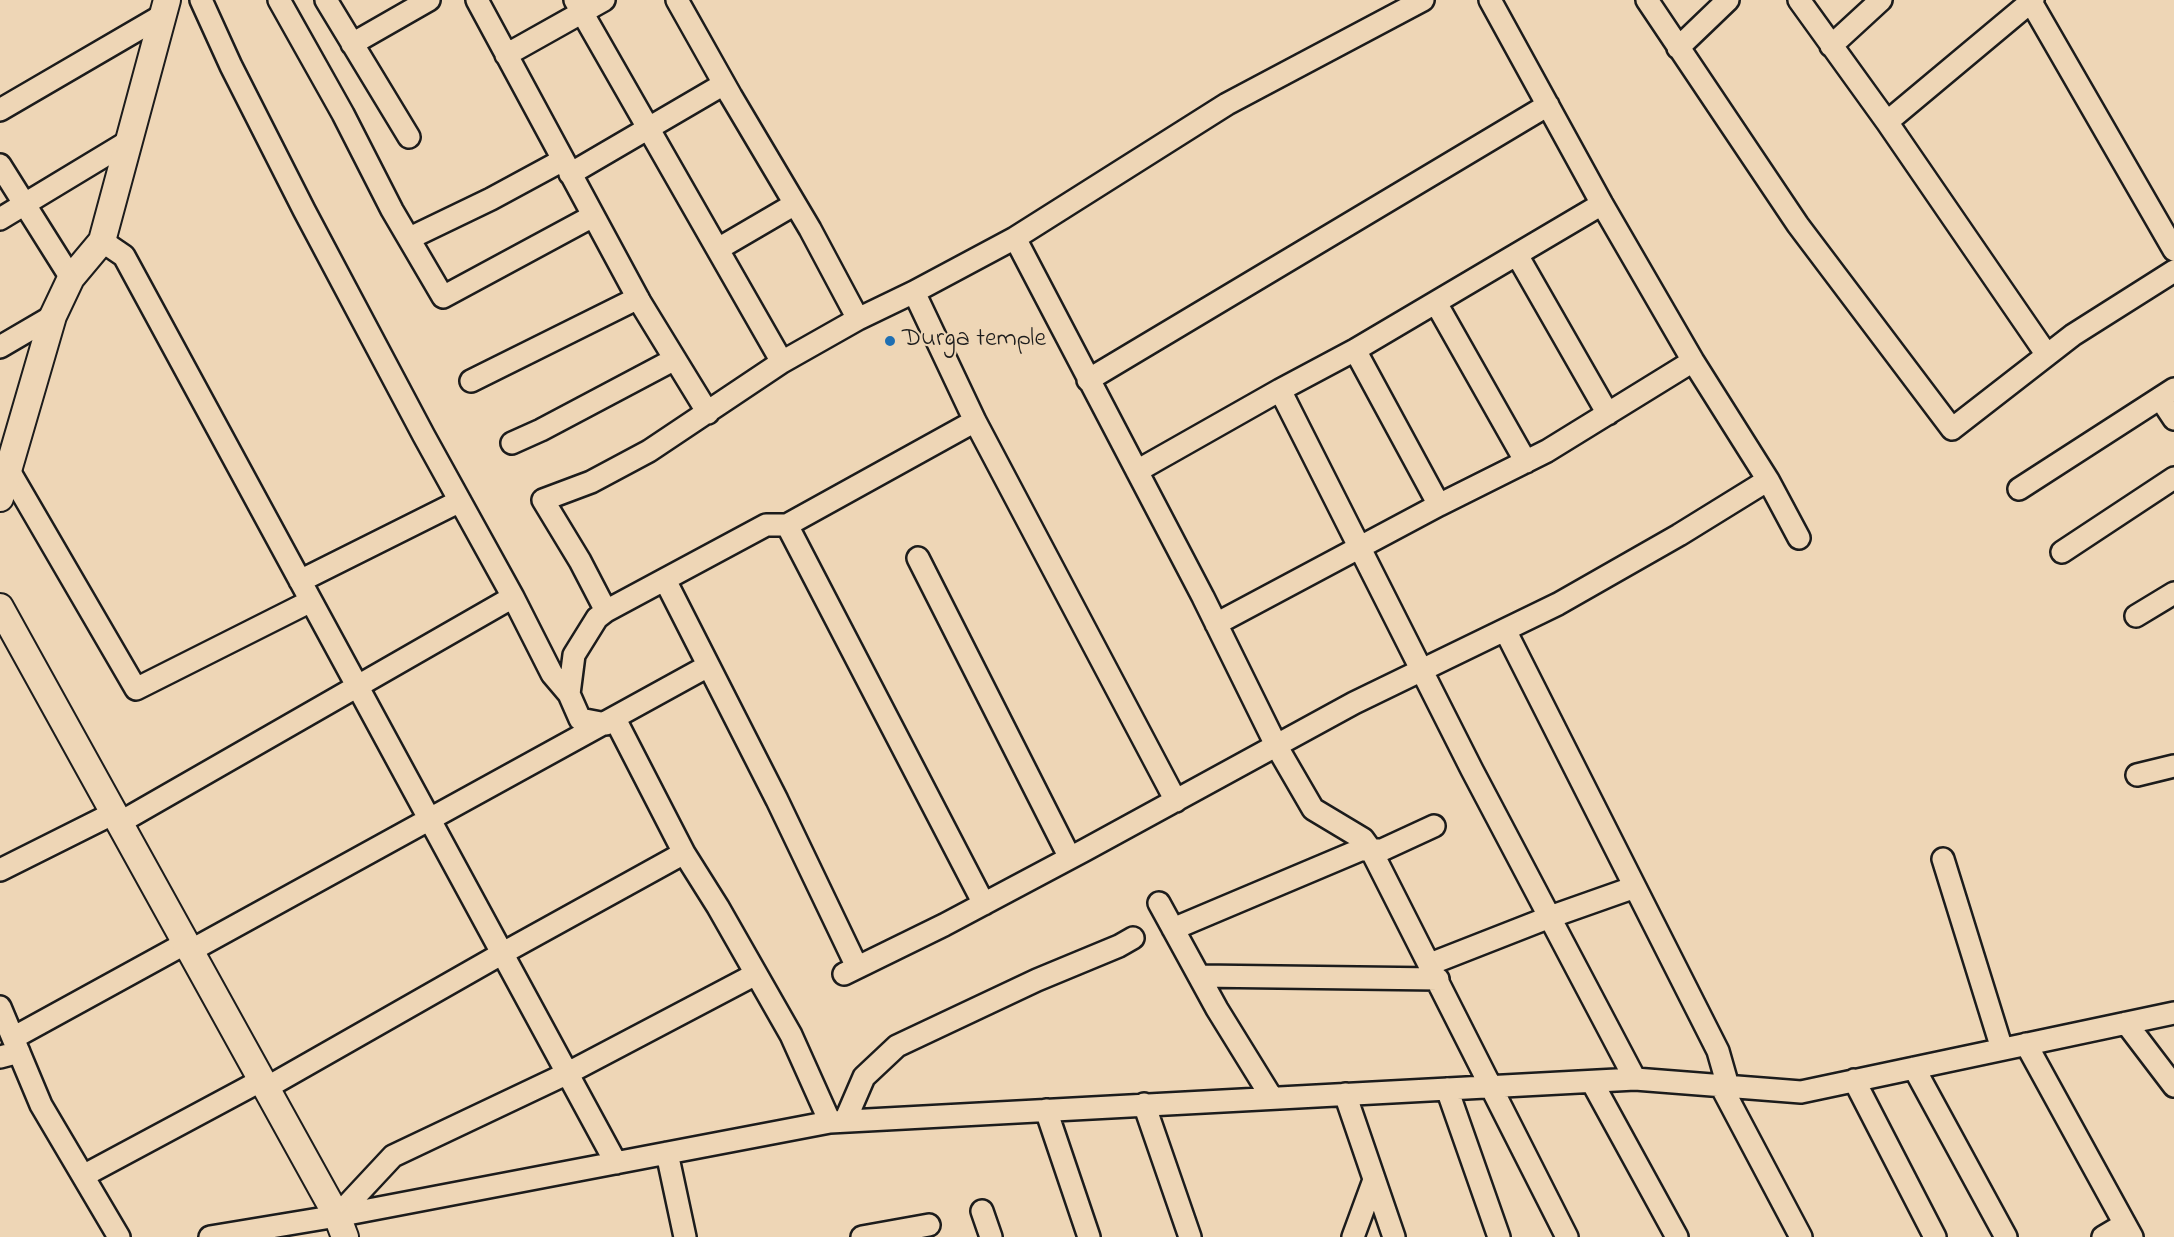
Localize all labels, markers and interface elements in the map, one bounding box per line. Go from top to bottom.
place label: Durga temple [902,325,1046,357]
marker: Durga temple [883,334,897,348]

